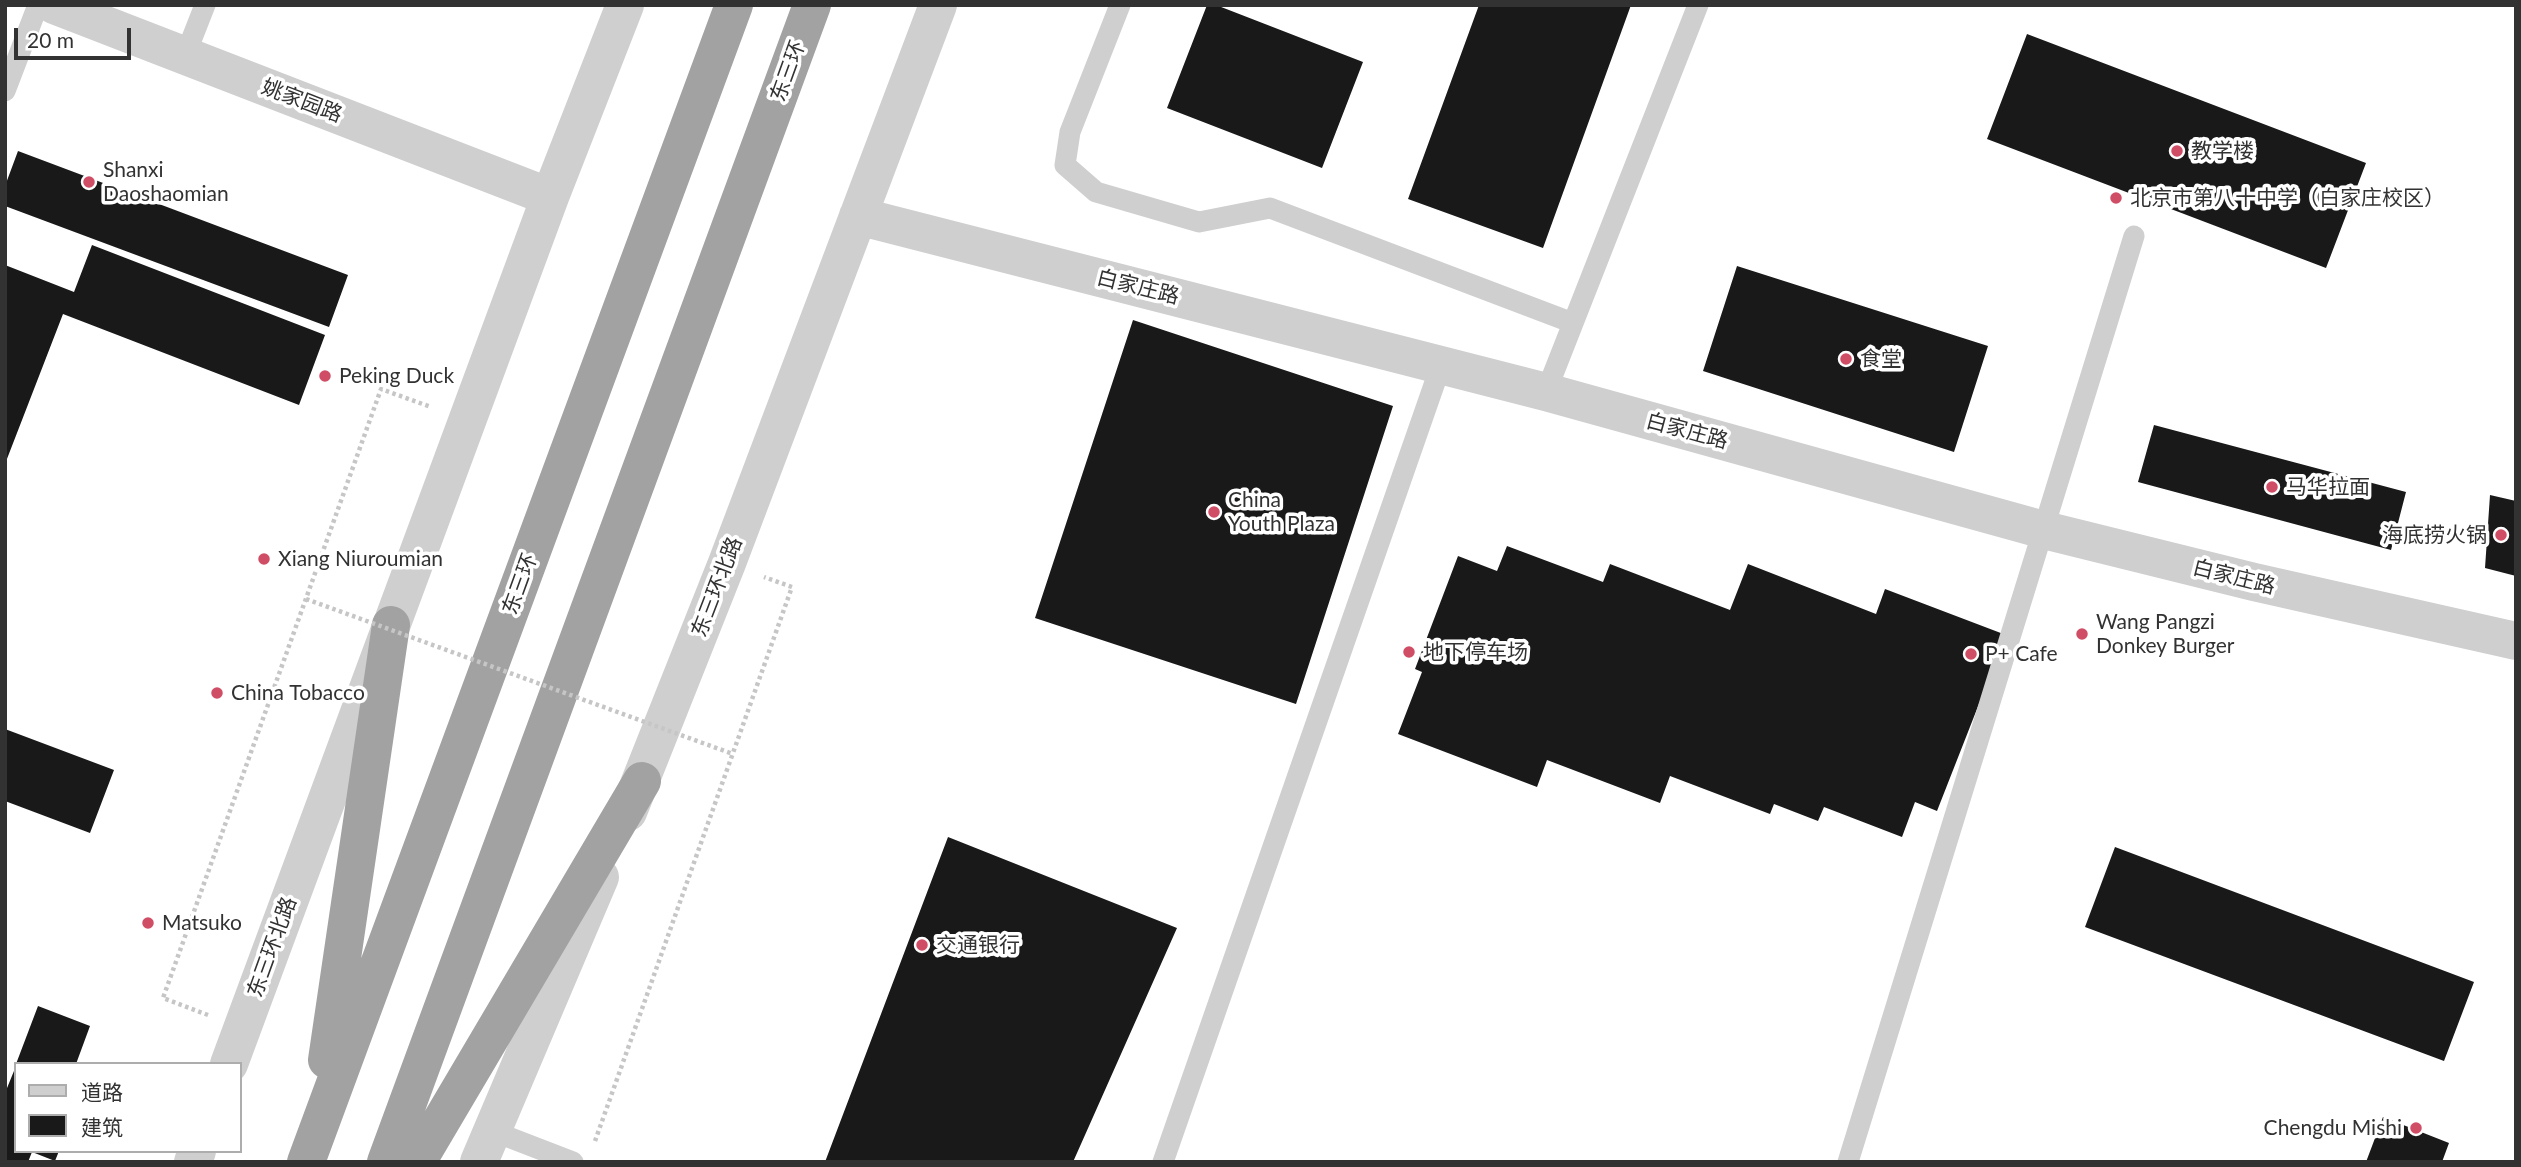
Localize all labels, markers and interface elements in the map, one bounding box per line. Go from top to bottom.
scale bar [18,14,135,58]
text: 20 m [27,27,74,52]
street label: 东三环 [765,37,811,105]
street label: 姚家园路 [258,74,346,128]
place label: 教学楼 [2191,138,2254,164]
marker: 教学楼 [2169,143,2185,159]
place label: Shanxi Daoshaomian [103,157,229,207]
marker: Shanxi Daoshaomian [81,174,97,190]
place label: 北京市第八十中学（白家庄校区） [2130,185,2445,211]
marker: 北京市第八十中学（白家庄校区） [2108,190,2124,206]
street label: 白家庄路 [1094,265,1182,309]
place label: 食堂 [1860,346,1902,372]
marker: 食堂 [1838,351,1854,367]
place label: Peking Duck [339,363,454,389]
marker: Peking Duck [317,368,333,384]
street label: 白家庄路 [1643,408,1731,454]
place label: 马华拉面 [2286,474,2370,500]
marker: 马华拉面 [2264,479,2280,495]
place label: China Youth Plaza [1228,487,1335,537]
marker: China Youth Plaza [1206,504,1222,520]
place label: 海底捞火锅 [2382,522,2487,548]
marker: 海底捞火锅 [2493,527,2509,543]
street label: 东三环北路 [686,533,748,641]
place label: Xiang Niuroumian [278,546,443,572]
street label: 东三环 [497,550,543,618]
marker: Xiang Niuroumian [256,551,272,567]
street label: 白家庄路 [2190,555,2278,599]
place label: Wang Pangzi Donkey Burger [2096,609,2234,659]
marker: Wang Pangzi Donkey Burger [2074,626,2090,642]
place label: 地下停车场 [1423,639,1528,665]
place label: P+ Cafe [1985,641,2058,667]
marker: 地下停车场 [1401,644,1417,660]
marker: P+ Cafe [1963,646,1979,662]
place label: China Tobacco [231,680,365,706]
marker: China Tobacco [209,685,225,701]
street label: 东三环北路 [242,893,302,1001]
place label: Matsuko [162,910,242,936]
marker: Matsuko [140,915,156,931]
place label: 交通银行 [936,932,1020,958]
marker: 交通银行 [914,937,930,953]
legend [14,1062,242,1153]
text: 道路 [81,1079,123,1104]
text: 建筑 [81,1114,123,1139]
place label: Chengdu Mishi [2264,1115,2402,1141]
marker: Chengdu Mishi [2408,1120,2424,1136]

